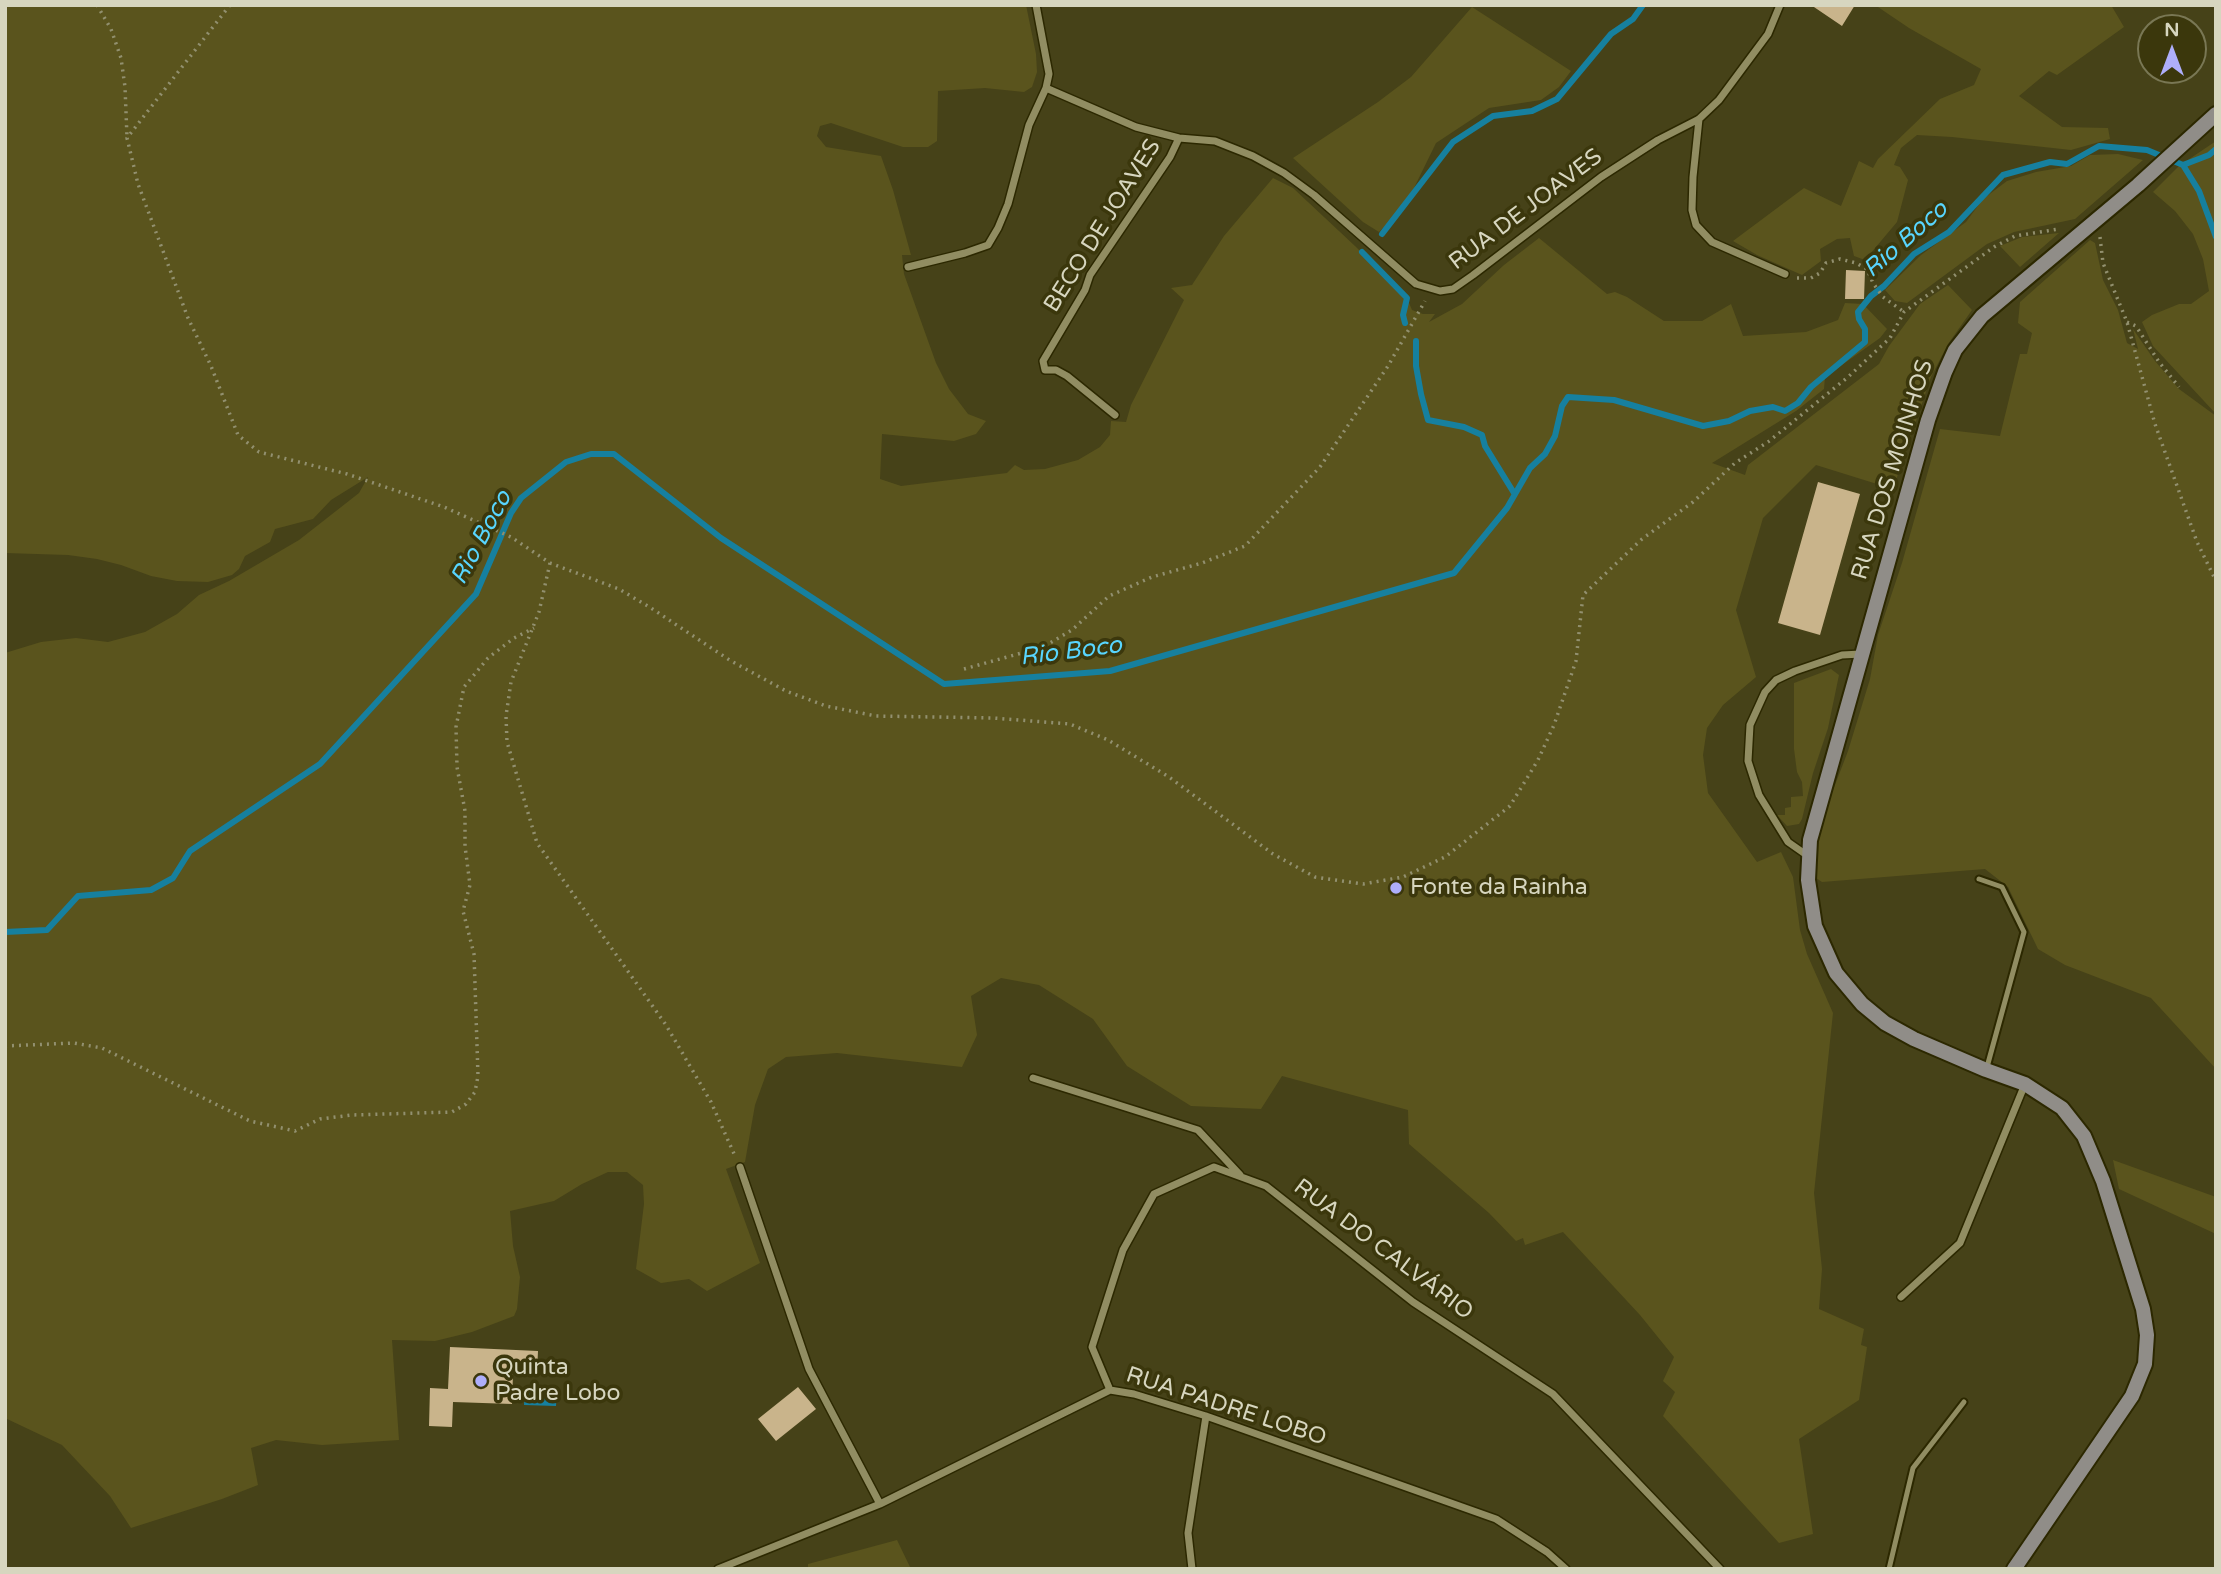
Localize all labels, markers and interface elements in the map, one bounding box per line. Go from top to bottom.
north arrow [2137,14,2207,84]
text: N [2164,19,2180,41]
street label: BECO DE JOAVES [1039,134,1167,318]
street label: RUA DE JOAVES [1444,143,1608,277]
water label: Rio Boco [1858,196,1954,284]
street label: RUA DOS MOINHOS [1846,357,1940,583]
water label: Rio Boco [445,486,519,590]
water label: Rio Boco [1018,631,1124,673]
place label: Fonte da Rainha [1410,874,1588,902]
marker: Fonte da Rainha [1388,880,1404,896]
street label: RUA DO CALVÁRIO [1288,1174,1478,1326]
place label: Quinta Padre Lobo [495,1354,620,1408]
street label: RUA PADRE LOBO [1122,1362,1330,1452]
marker: Quinta Padre Lobo [473,1373,489,1389]

